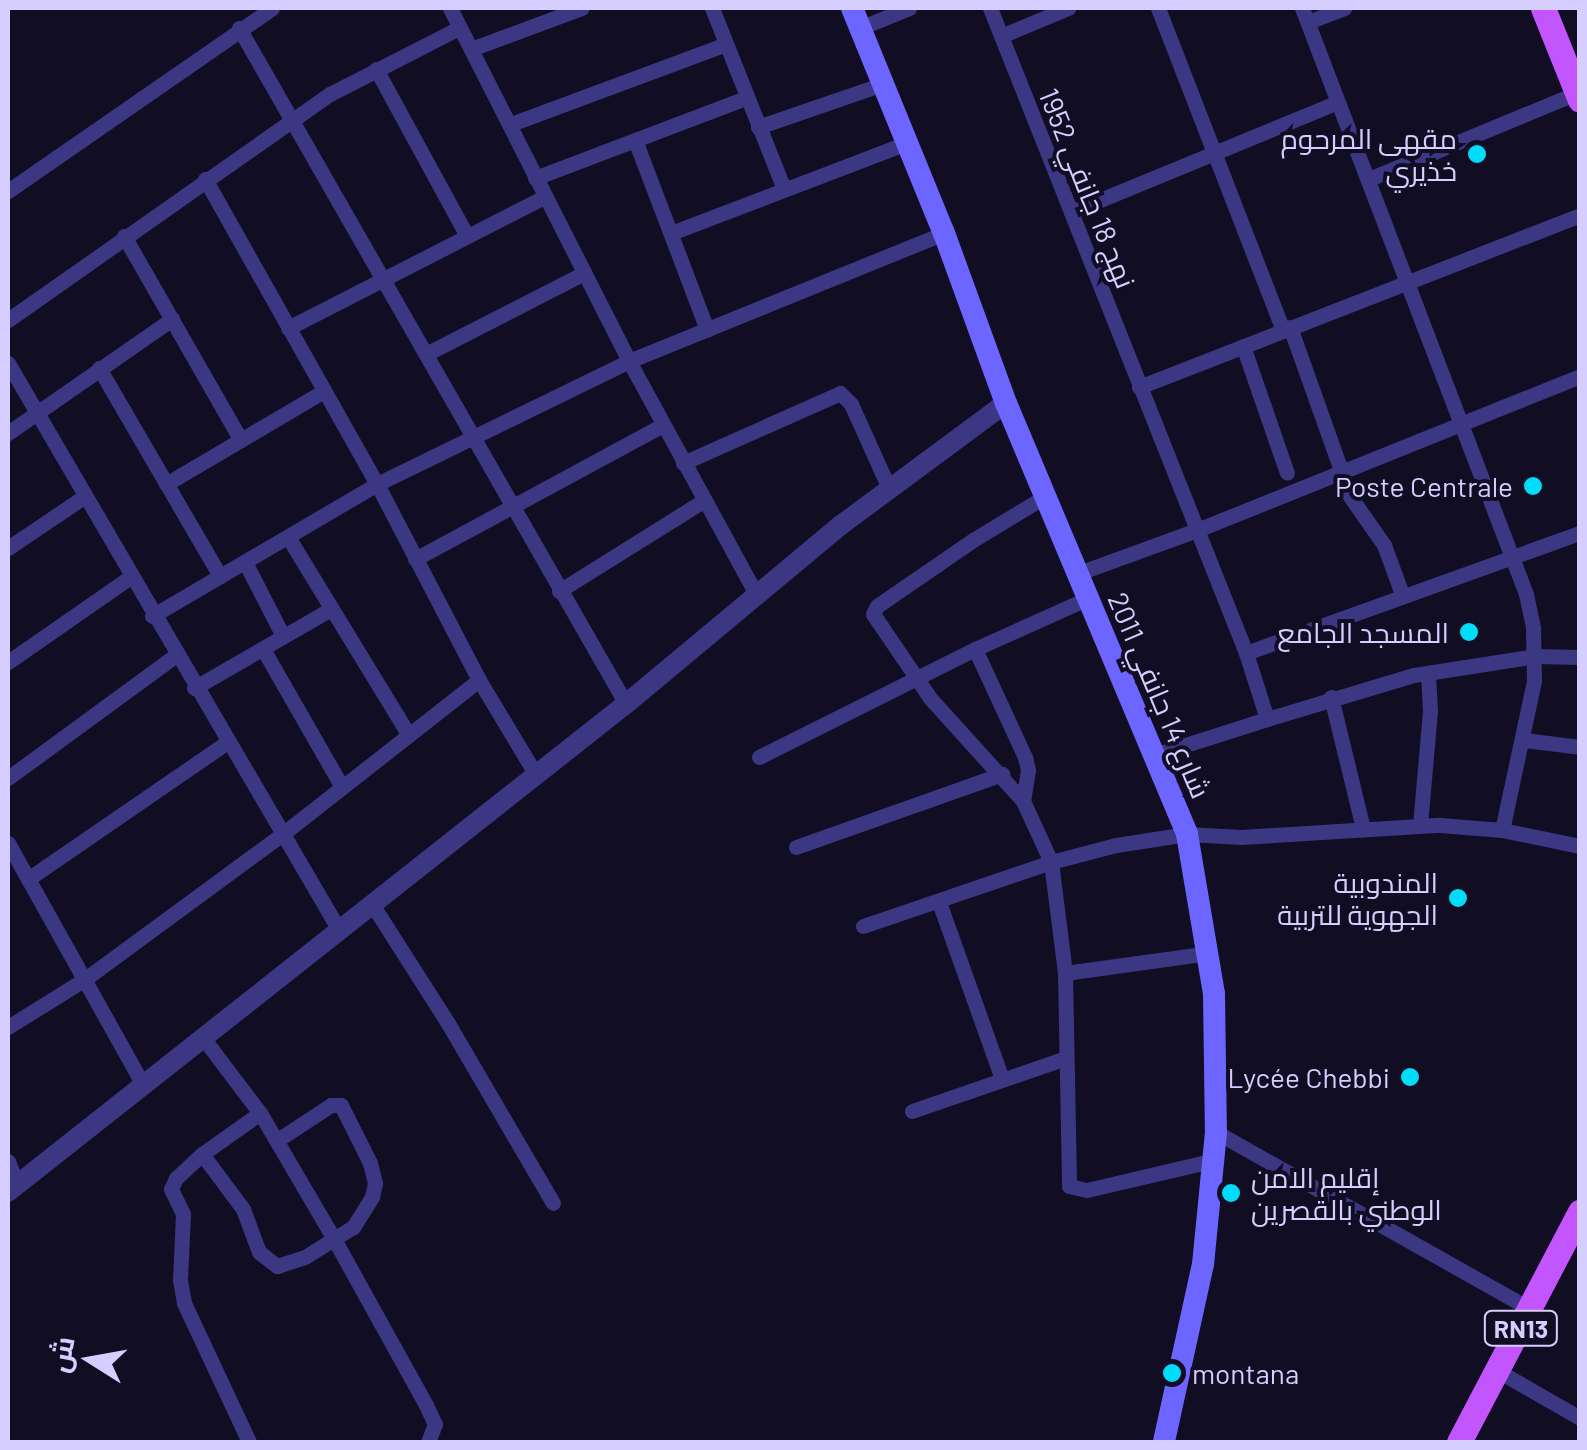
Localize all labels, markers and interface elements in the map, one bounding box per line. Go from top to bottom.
street label: نهج 18 جانفي 1952 [1033,83,1143,293]
place label: مقهى المرحوم خذيري [1281,121,1457,187]
marker: مقهى المرحوم خذيري [1466,143,1488,165]
place label: Poste Centrale [1335,469,1513,503]
marker: Poste Centrale [1522,475,1544,497]
street label: شارع 14 جانفي 2011 [1102,587,1218,803]
place label: المسجد الجامع [1277,615,1449,649]
marker: المسجد الجامع [1458,621,1480,643]
place label: المندوبية الجهوية للتربية [1277,865,1438,931]
marker: المندوبية الجهوية للتربية [1447,887,1469,909]
place label: Lycée Chebbi [1228,1060,1390,1094]
marker: Lycée Chebbi [1399,1066,1421,1088]
place label: إقليم الامن الوطني بالقصرين [1251,1160,1442,1226]
marker: إقليم الامن الوطني بالقصرين [1220,1182,1242,1204]
road number: RN13 [1484,1308,1558,1348]
north arrow [40,1310,140,1410]
text: ش [40,1333,81,1375]
place label: montana [1192,1356,1299,1390]
marker: montana [1161,1362,1183,1384]

